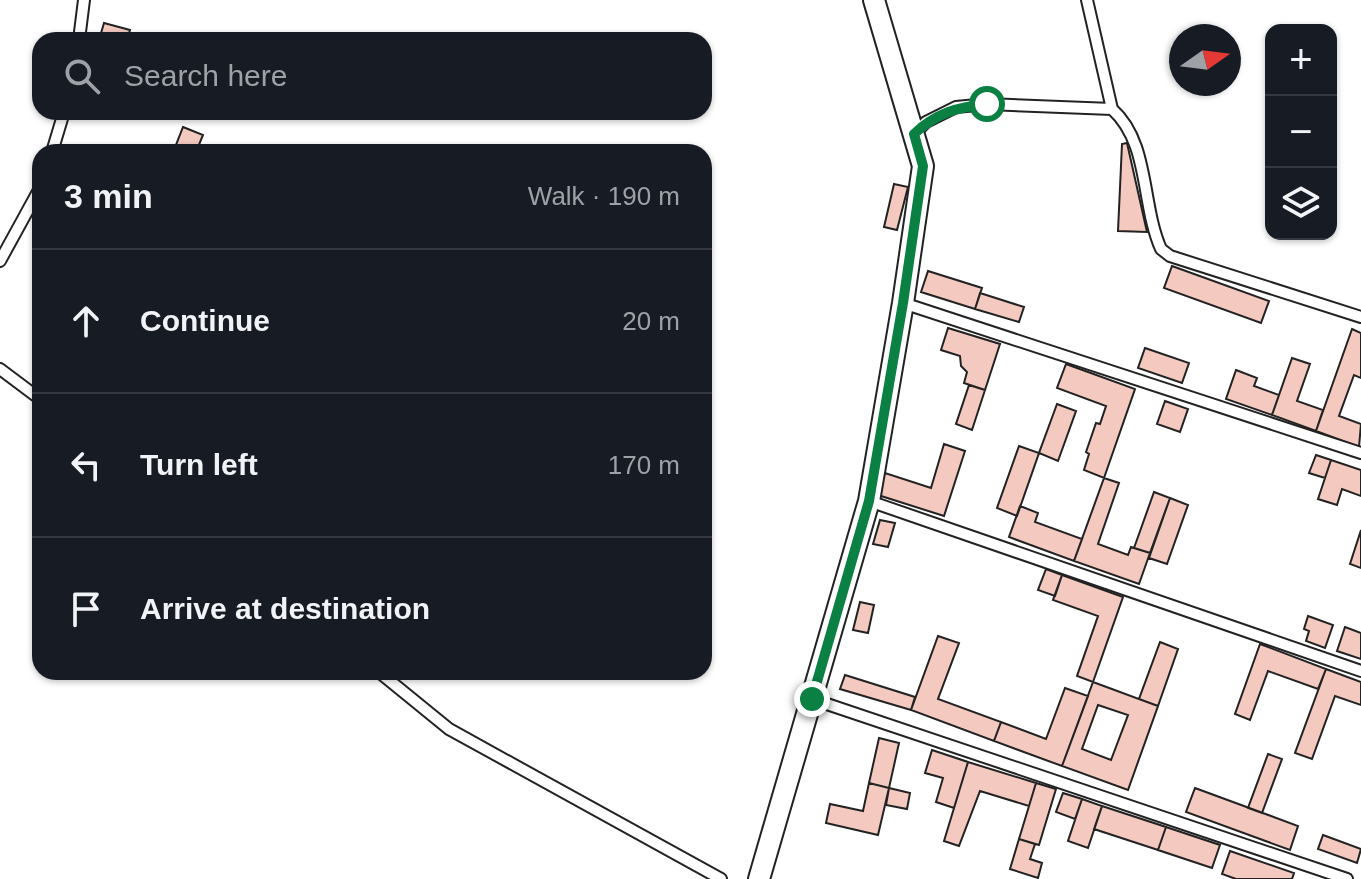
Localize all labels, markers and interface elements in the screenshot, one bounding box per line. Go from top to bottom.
north arrow [1169,24,1241,96]
map controls [1265,24,1337,240]
button: + [1265,24,1337,96]
search box [32,32,712,120]
icon: search [60,54,104,98]
text: Search here [124,59,287,92]
route start [969,86,1005,122]
button: − [1265,96,1337,168]
button: layers [1265,168,1337,240]
text: 3 min [64,177,153,215]
text: Walk · 190 m [528,181,680,211]
icon: ahead [64,299,108,343]
text: Continue [140,304,270,337]
text: 20 m [622,306,680,336]
icon: left [64,443,108,487]
text: Turn left [140,448,258,481]
text: 170 m [608,450,680,480]
icon: arrive [64,587,108,631]
text: Arrive at destination [140,592,430,625]
route end [794,681,830,717]

